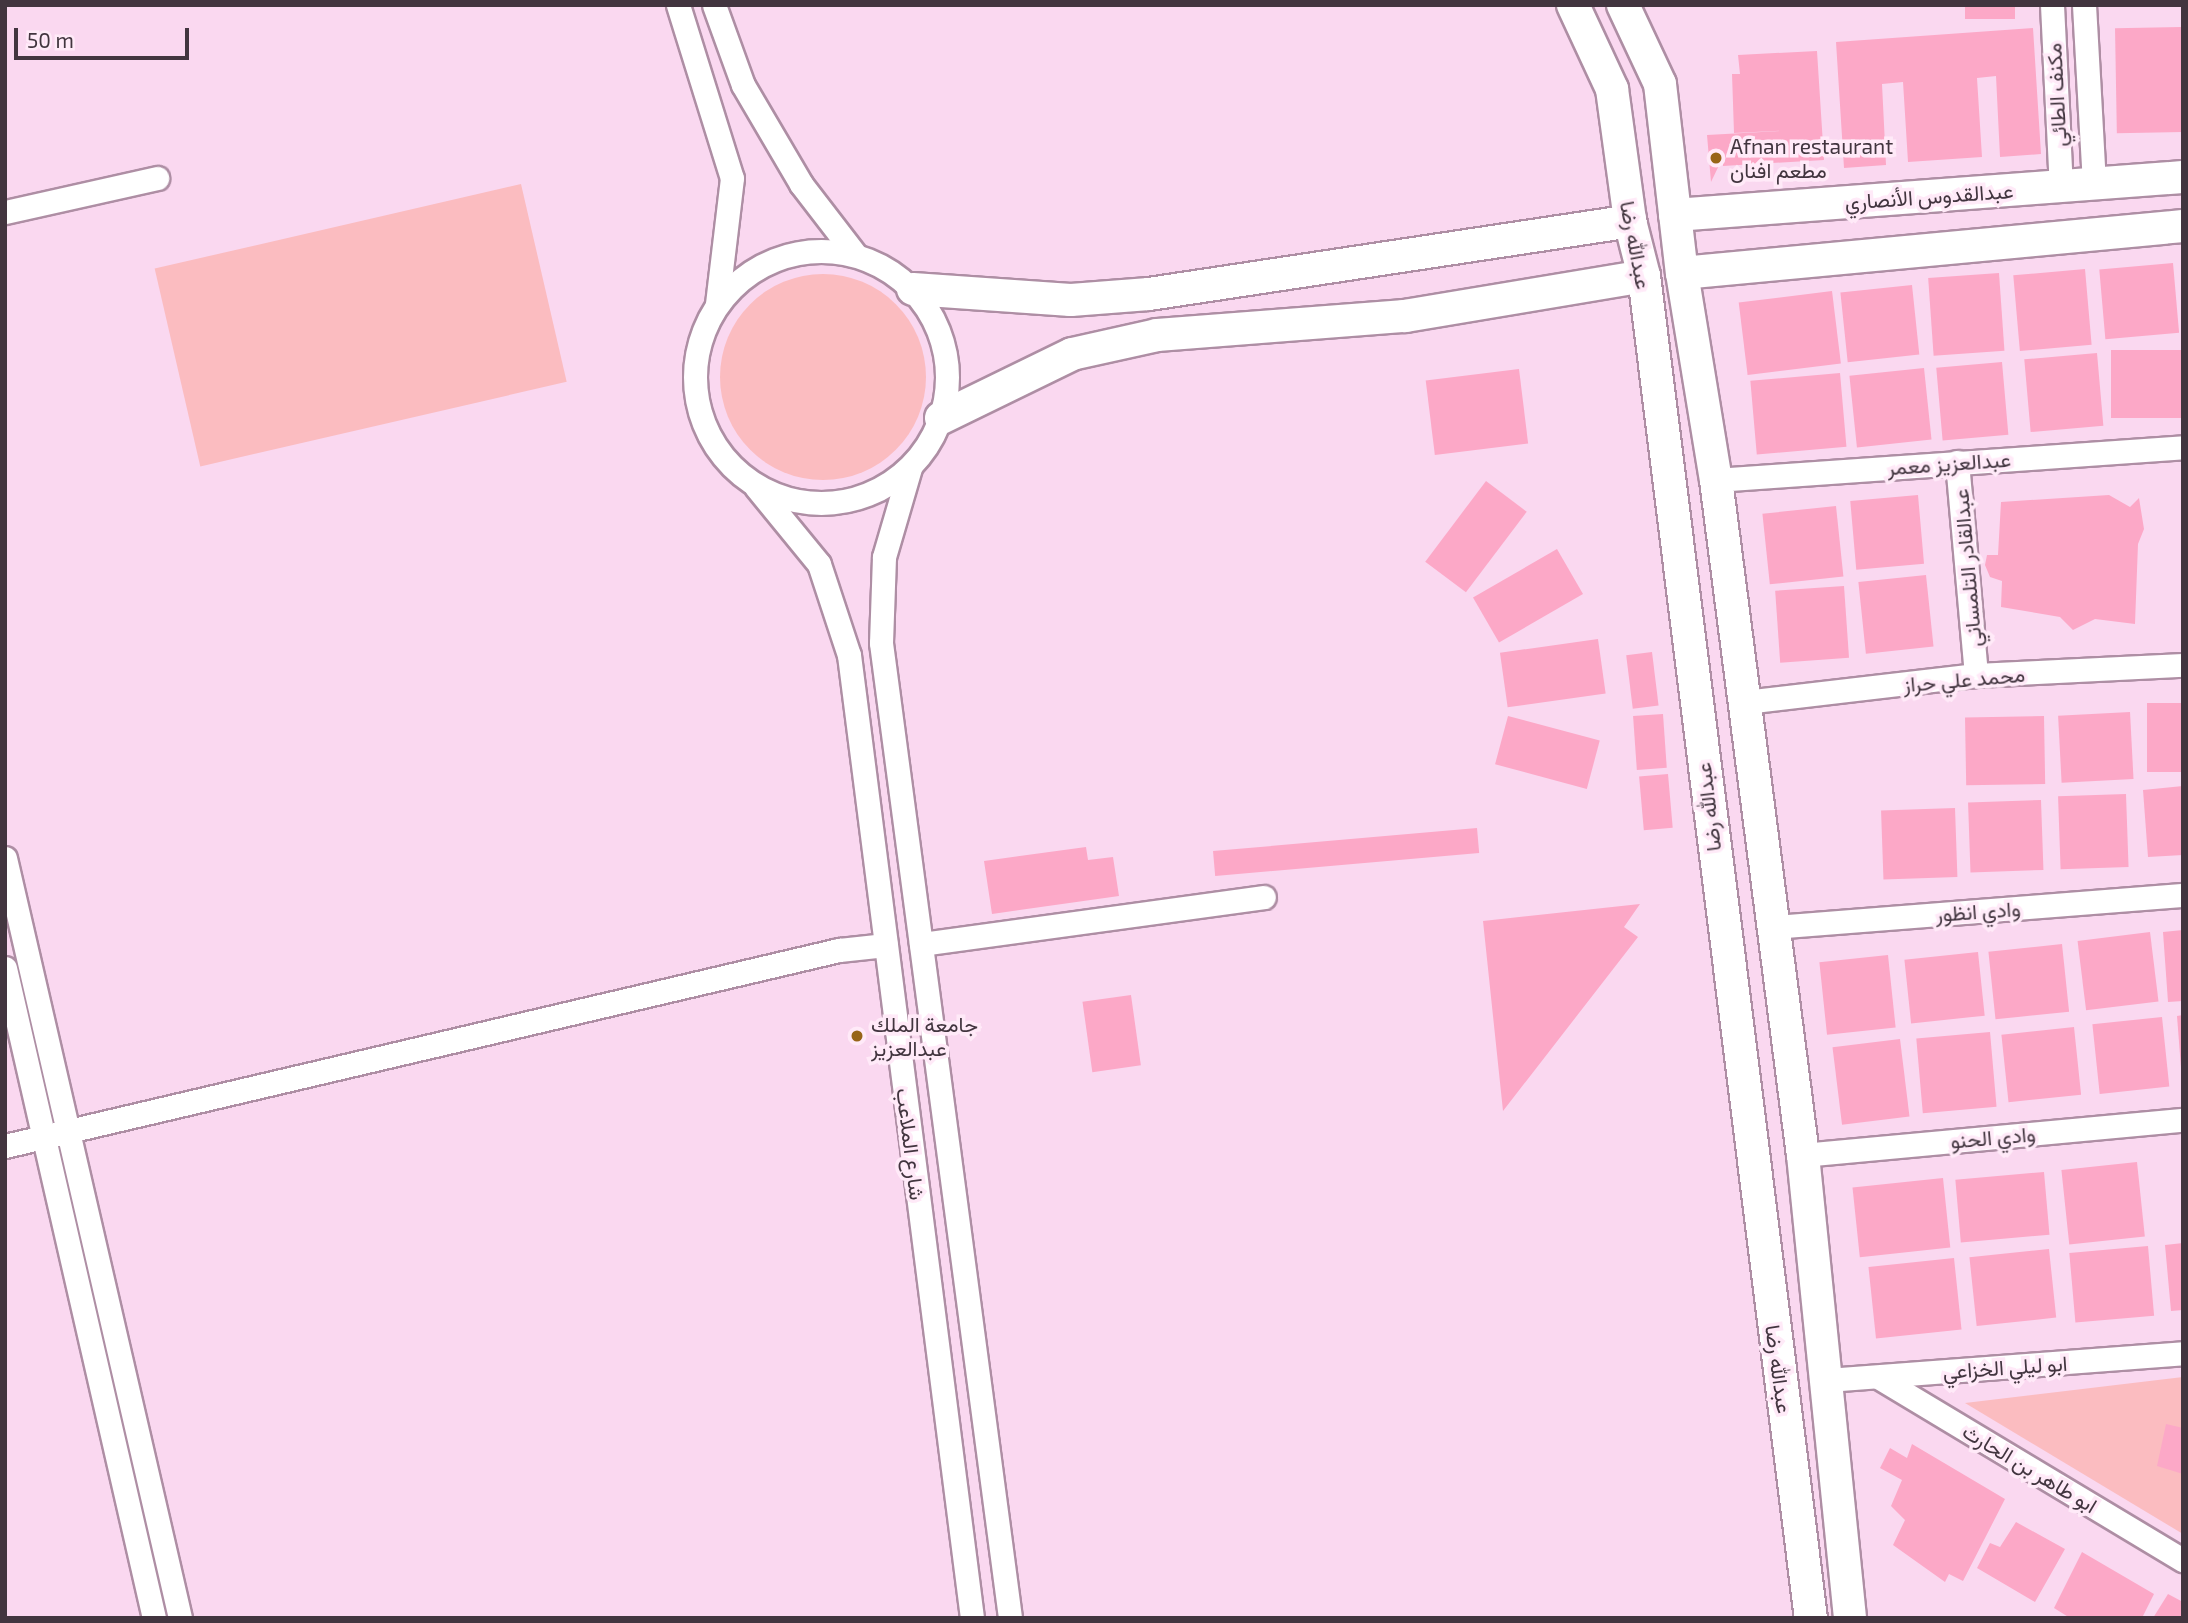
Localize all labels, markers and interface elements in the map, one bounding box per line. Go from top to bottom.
scale bar [18,14,192,58]
text: 50 m [27,27,74,52]
street label: مكنف الطائي [2041,42,2071,148]
place label: Afnan restaurant مطعم افنان [1730,133,1893,183]
marker: Afnan restaurant مطعم افنان [1708,150,1724,166]
street label: عبدالقدوس الأنصاري [1844,178,2014,214]
street label: عبدالله رضا [1615,199,1657,291]
street label: عبدالعزيز معمر [1886,446,2012,480]
street label: عبدالقادر التلمساني [1948,488,1986,648]
street label: محمد علي حراز [1902,661,2026,697]
street label: عبدالله رضا [1690,761,1726,853]
street label: وادي انظور [1935,895,2021,927]
place label: جامعة الملك عبدالعزيز [871,1011,978,1061]
marker: جامعة الملك عبدالعزيز [849,1028,865,1044]
street label: شارع الملاعب [892,1086,930,1202]
street label: وادي الحنو [1949,1121,2037,1153]
street label: عبدالله رضا [1760,1323,1798,1415]
street label: ابو ليلي الخزاعي [1942,1350,2068,1384]
street label: ابو طاهر بن الحارث [1958,1418,2102,1518]

